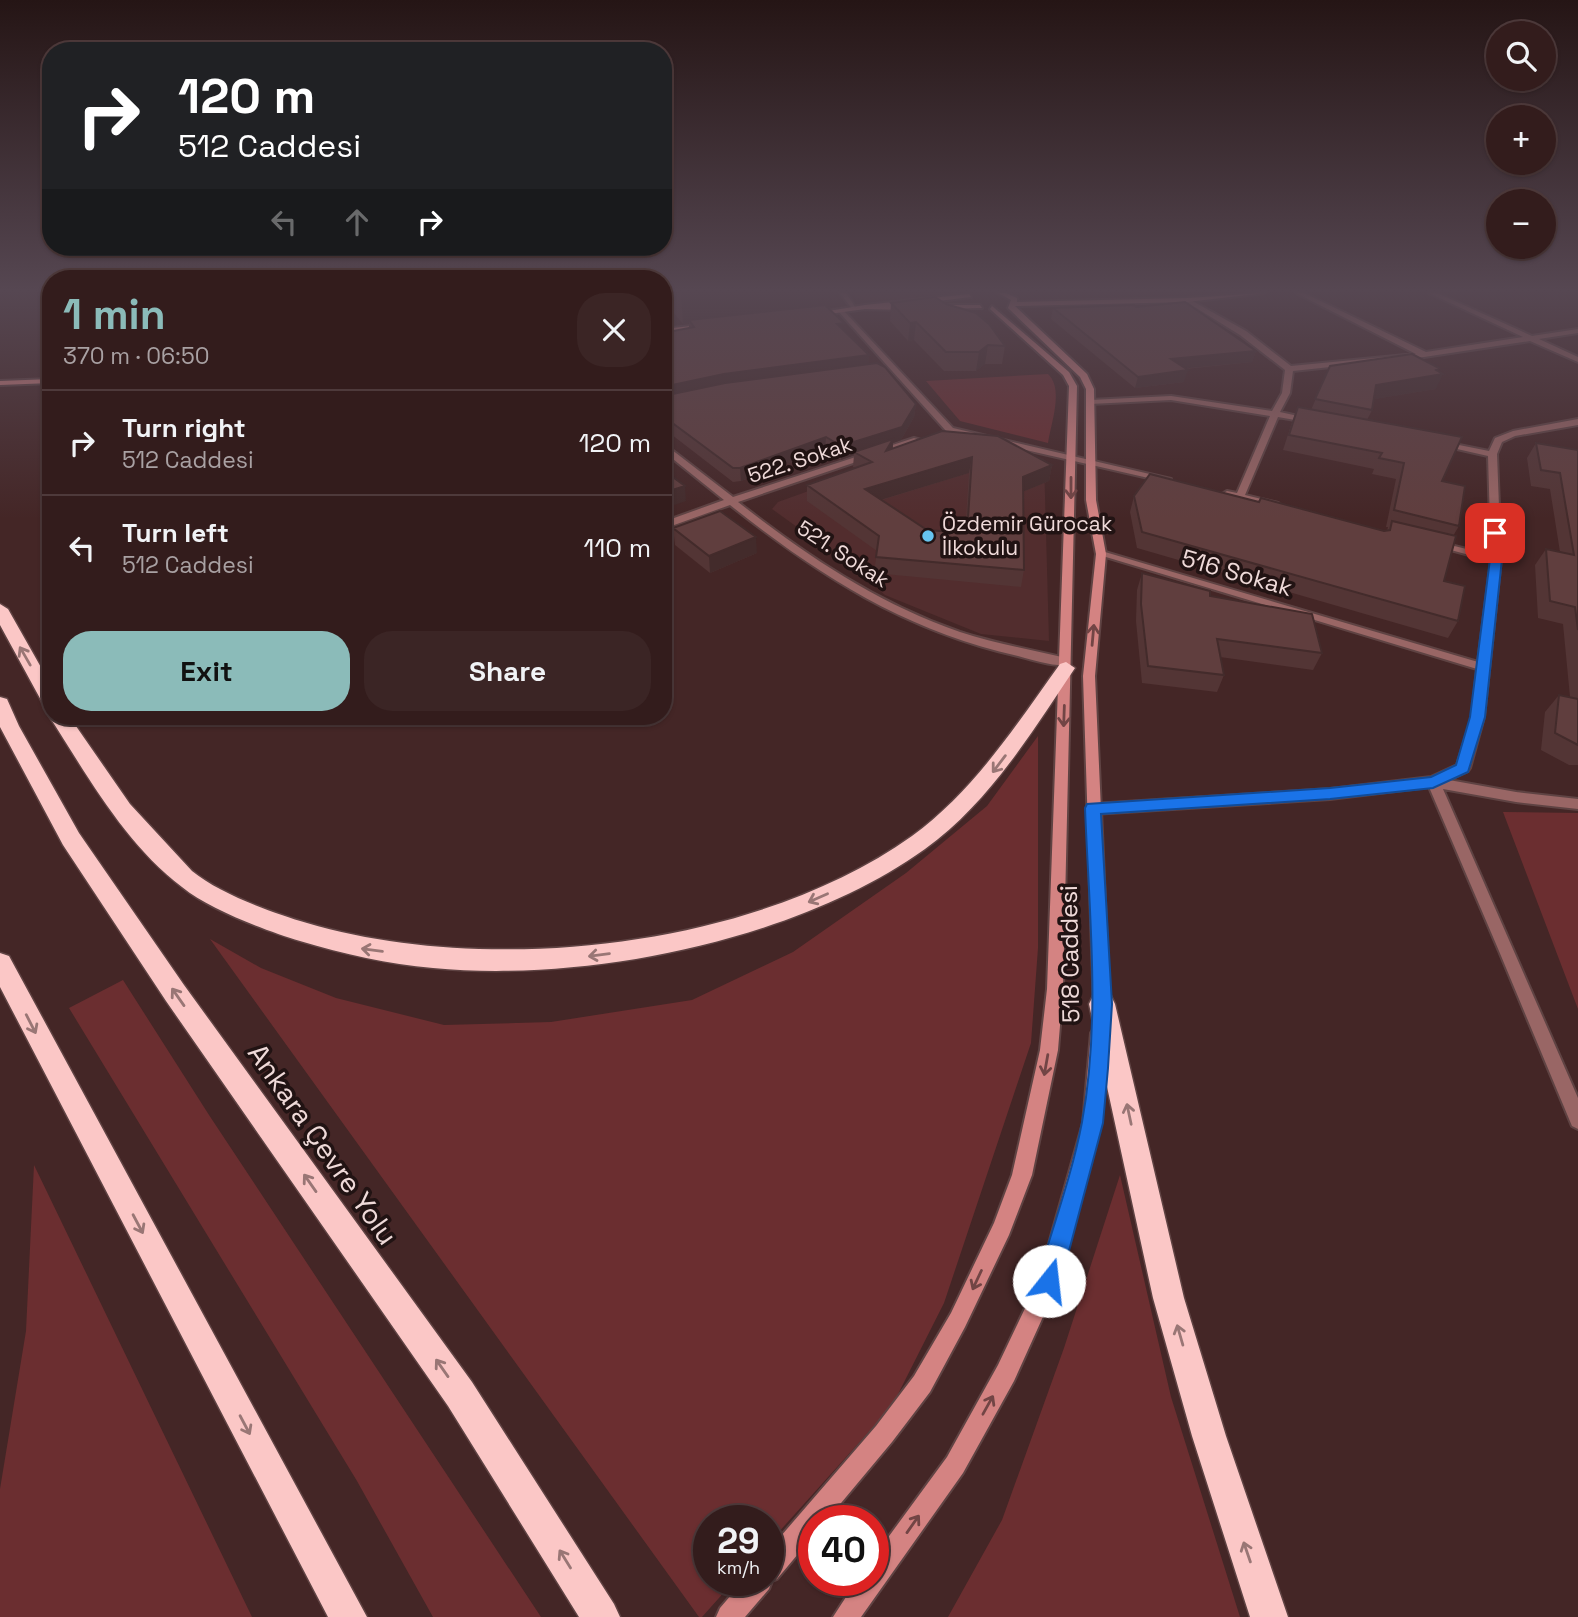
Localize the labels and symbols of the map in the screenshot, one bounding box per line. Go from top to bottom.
street label: 522. Sokak [744,430,855,489]
one-way arrow [1064,477,1078,500]
pin [1465,503,1525,563]
place label: Özdemir Gürocak İlkokulu [942,510,1112,561]
street label: 521. Sokak [792,514,894,593]
marker: Özdemir Gürocak İlkokulu [920,528,936,544]
street label: 516 Sokak [1178,542,1296,603]
one-way arrow [1087,624,1100,647]
one-way arrow [18,646,32,666]
one-way arrow [1058,704,1071,727]
one-way arrow [991,754,1006,773]
street label: 518 Caddesi [1053,885,1086,1023]
one-way arrow [808,892,829,905]
one-way arrow [361,943,384,956]
one-way arrow [588,948,611,961]
one-way arrow [171,988,185,1007]
one-way arrow [24,1013,38,1034]
street label: Ankara Çevre Yolu [240,1036,406,1252]
one-way arrow [1039,1053,1052,1076]
one-way arrow [1121,1103,1135,1126]
one-way arrow [303,1174,317,1193]
one-way arrow [131,1214,145,1234]
position arrow [1012,1244,1086,1318]
one-way arrow [970,1269,983,1291]
one-way arrow [1173,1324,1186,1347]
one-way arrow [435,1359,449,1378]
one-way arrow [982,1395,995,1416]
one-way arrow [239,1414,252,1435]
speed limit sign: 40 [798,1505,889,1596]
one-way arrow [906,1515,920,1534]
one-way arrow [1240,1542,1252,1564]
one-way arrow [557,1550,571,1570]

